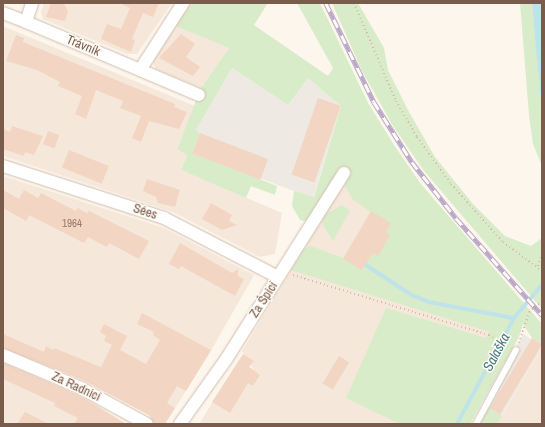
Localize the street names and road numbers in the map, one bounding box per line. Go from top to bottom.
street label: Trávník [64,32,102,60]
street label: Sées [131,201,159,223]
street label: Za Špicí [247,279,281,321]
street label: Za Radnicí [49,369,103,405]

